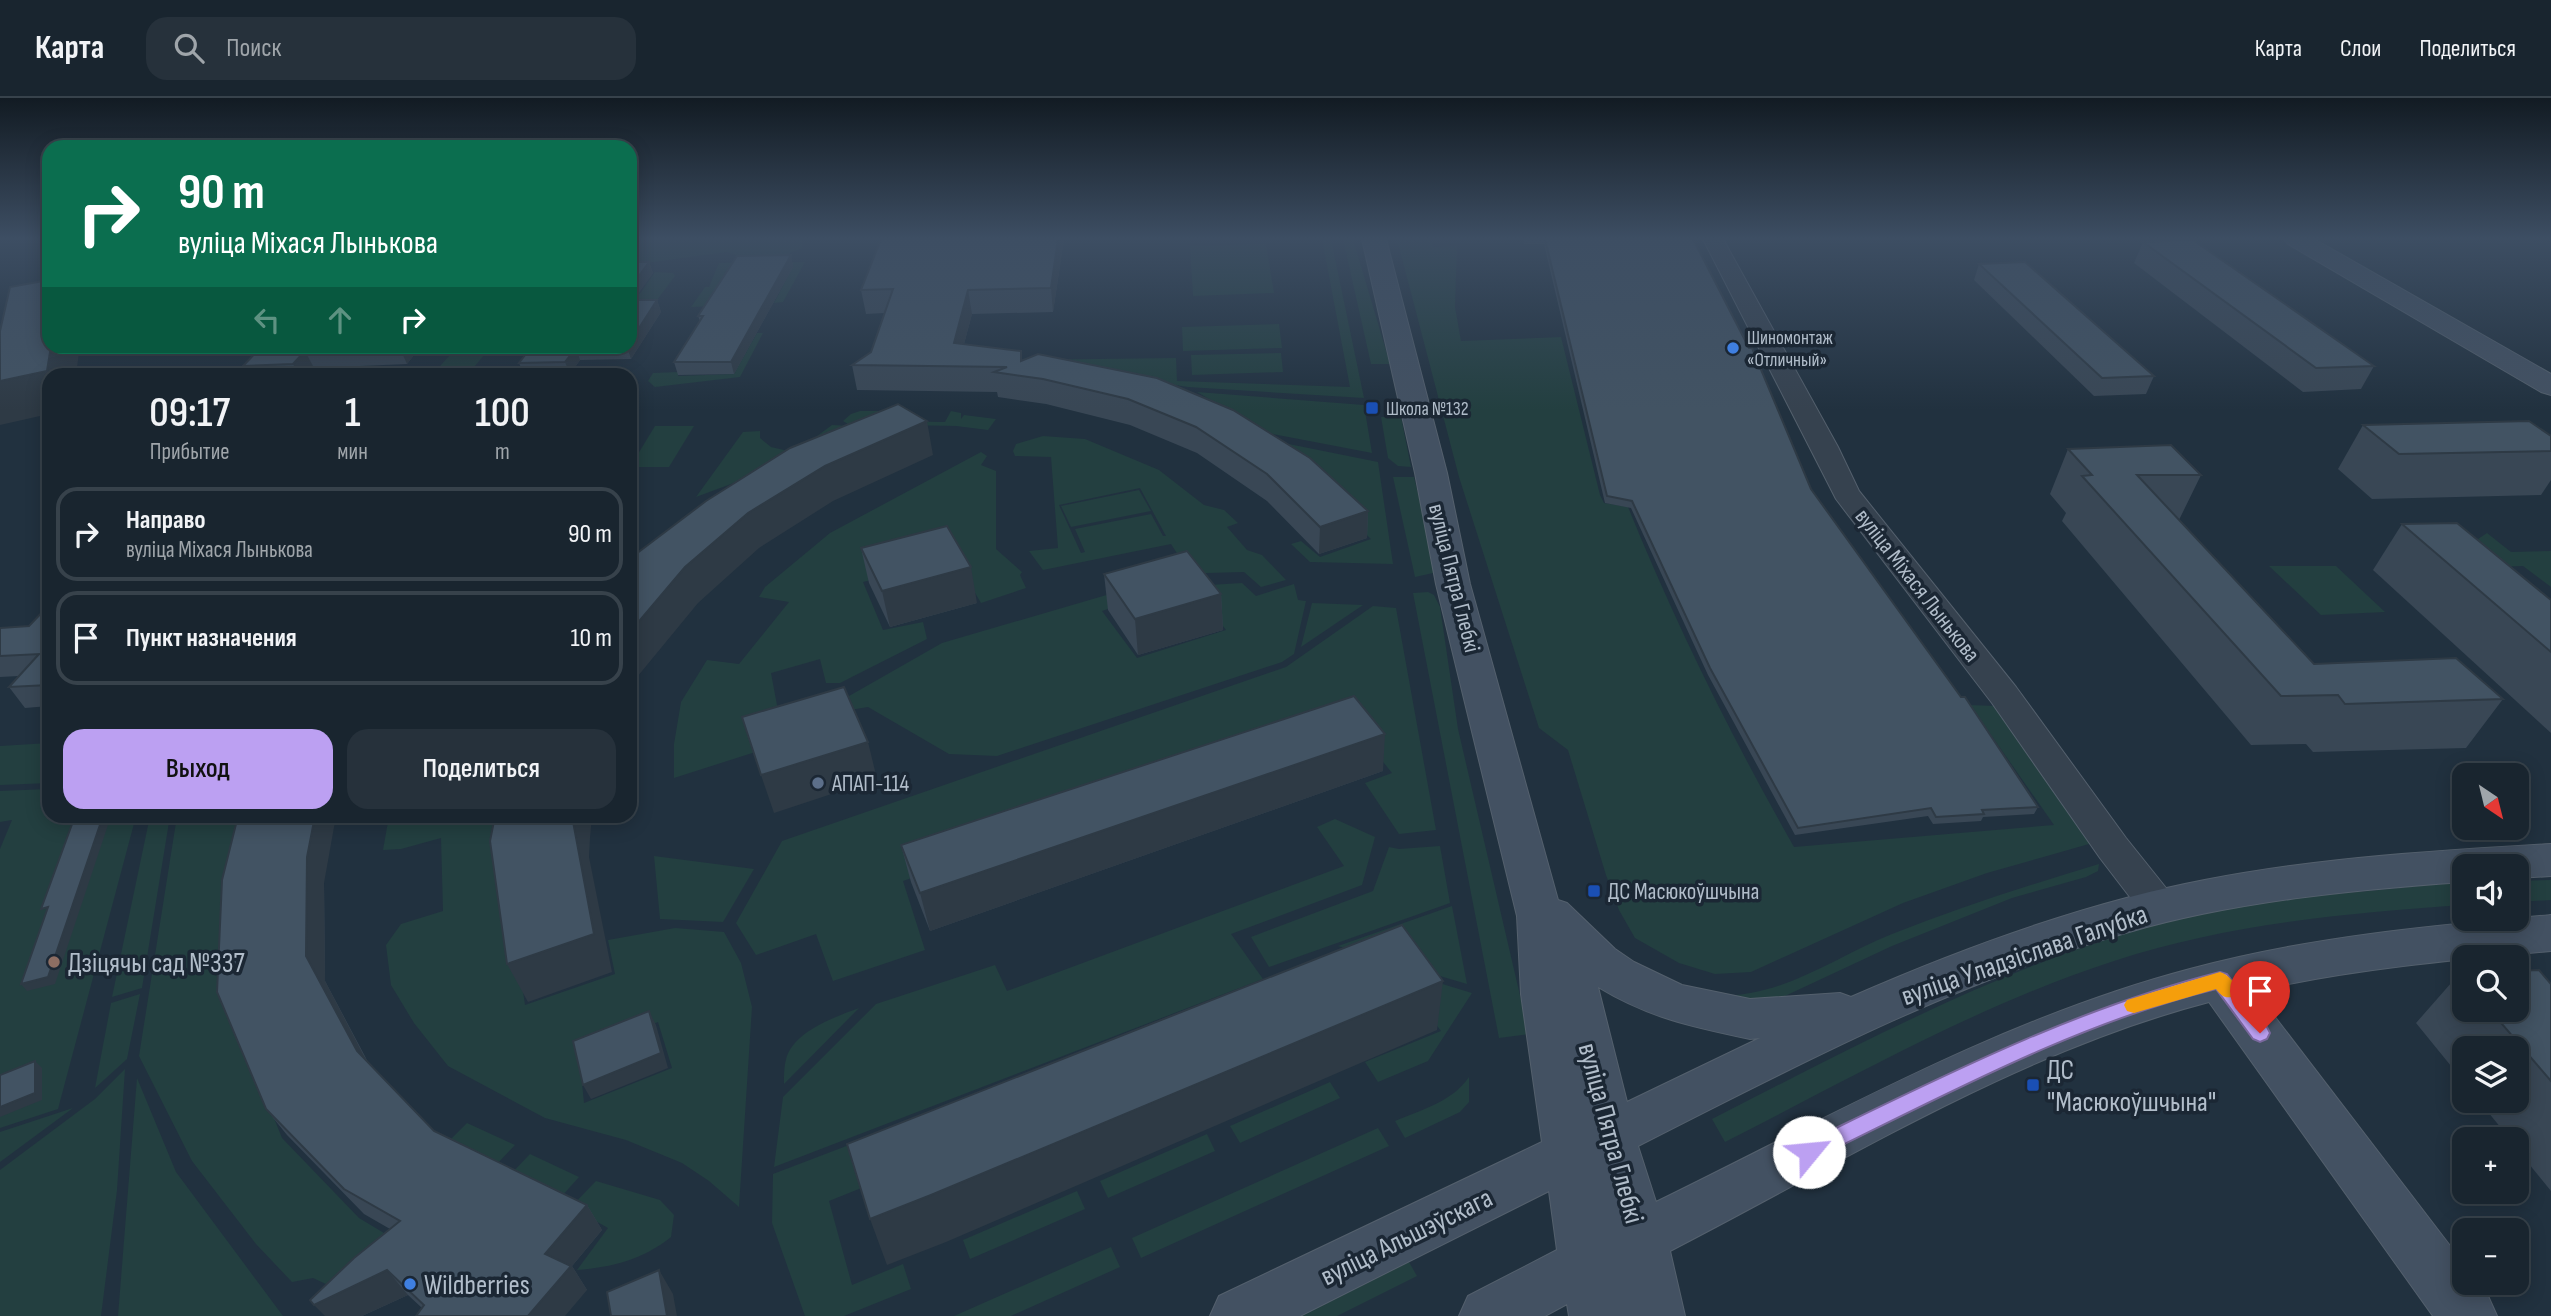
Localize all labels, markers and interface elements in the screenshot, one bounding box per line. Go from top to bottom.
search box [146,17,636,80]
text: Карта [35,28,104,68]
icon: search [170,29,208,67]
text: Поиск [226,33,281,64]
text: Карта [2255,34,2302,63]
text: Слои [2340,34,2381,63]
text: Поделиться [2419,34,2516,63]
text: 90 m [178,164,265,223]
icon: right [63,168,154,259]
text: вуліца Міхася Лынькова [178,224,438,263]
icon: left [248,301,286,339]
icon: ahead [321,301,359,339]
icon: right [394,301,432,339]
place label: Шиномонтаж «Отличный» [1747,327,1834,372]
marker: Шиномонтаж «Отличный» [1725,340,1741,356]
text: 09:17 [149,388,230,439]
text: 1 [345,388,360,439]
text: 100 [475,388,530,439]
place label: Школа №132 [1386,398,1469,421]
marker: Школа №132 [1364,400,1380,416]
text: Прибытие [150,438,230,466]
text: мин [337,438,368,466]
text: m [495,438,510,466]
street label: вуліца Пятра Глебкі [1422,501,1486,655]
street label: вуліца Міхася Лынькова [1849,503,1986,668]
text: Направо [126,505,205,536]
icon: right [67,515,105,553]
text: 90 m [568,519,612,550]
text: вуліца Міхася Лынькова [126,536,313,564]
icon: arrive [67,619,105,657]
text: Пункт назначения [126,623,297,654]
text: 10 m [570,623,612,654]
button: Выход [63,729,333,809]
button: Поделиться [347,729,616,809]
north arrow [2452,763,2529,840]
map controls [2452,763,2529,1295]
place label: АПАП-114 [831,770,910,798]
marker: АПАП-114 [810,775,826,791]
button: sound [2452,854,2529,931]
place label: ДС Масюкоўшчына [1608,878,1759,906]
marker: ДС Масюкоўшчына [1586,883,1602,899]
street label: вуліца Уладзіслава Галубка [1897,898,2152,1013]
button: search [2452,945,2529,1022]
place label: Дзіцячы сад №337 [68,947,245,980]
marker: Дзіцячы сад №337 [46,954,62,970]
pin [2230,961,2290,1033]
icon: arrive [2241,972,2279,1010]
button: layers [2452,1036,2529,1113]
street label: вуліца Пятра Глебкі [1571,1040,1650,1227]
place label: ДС "Масюкоўшчына" [2047,1054,2216,1119]
marker: ДС "Масюкоўшчына" [2025,1077,2041,1093]
position arrow [1772,1115,1846,1189]
button: + [2452,1127,2529,1204]
street label: вуліца Альшэўскага [1315,1182,1498,1293]
button: − [2452,1218,2529,1295]
place label: Wildberries [424,1269,530,1302]
marker: Wildberries [402,1276,418,1292]

